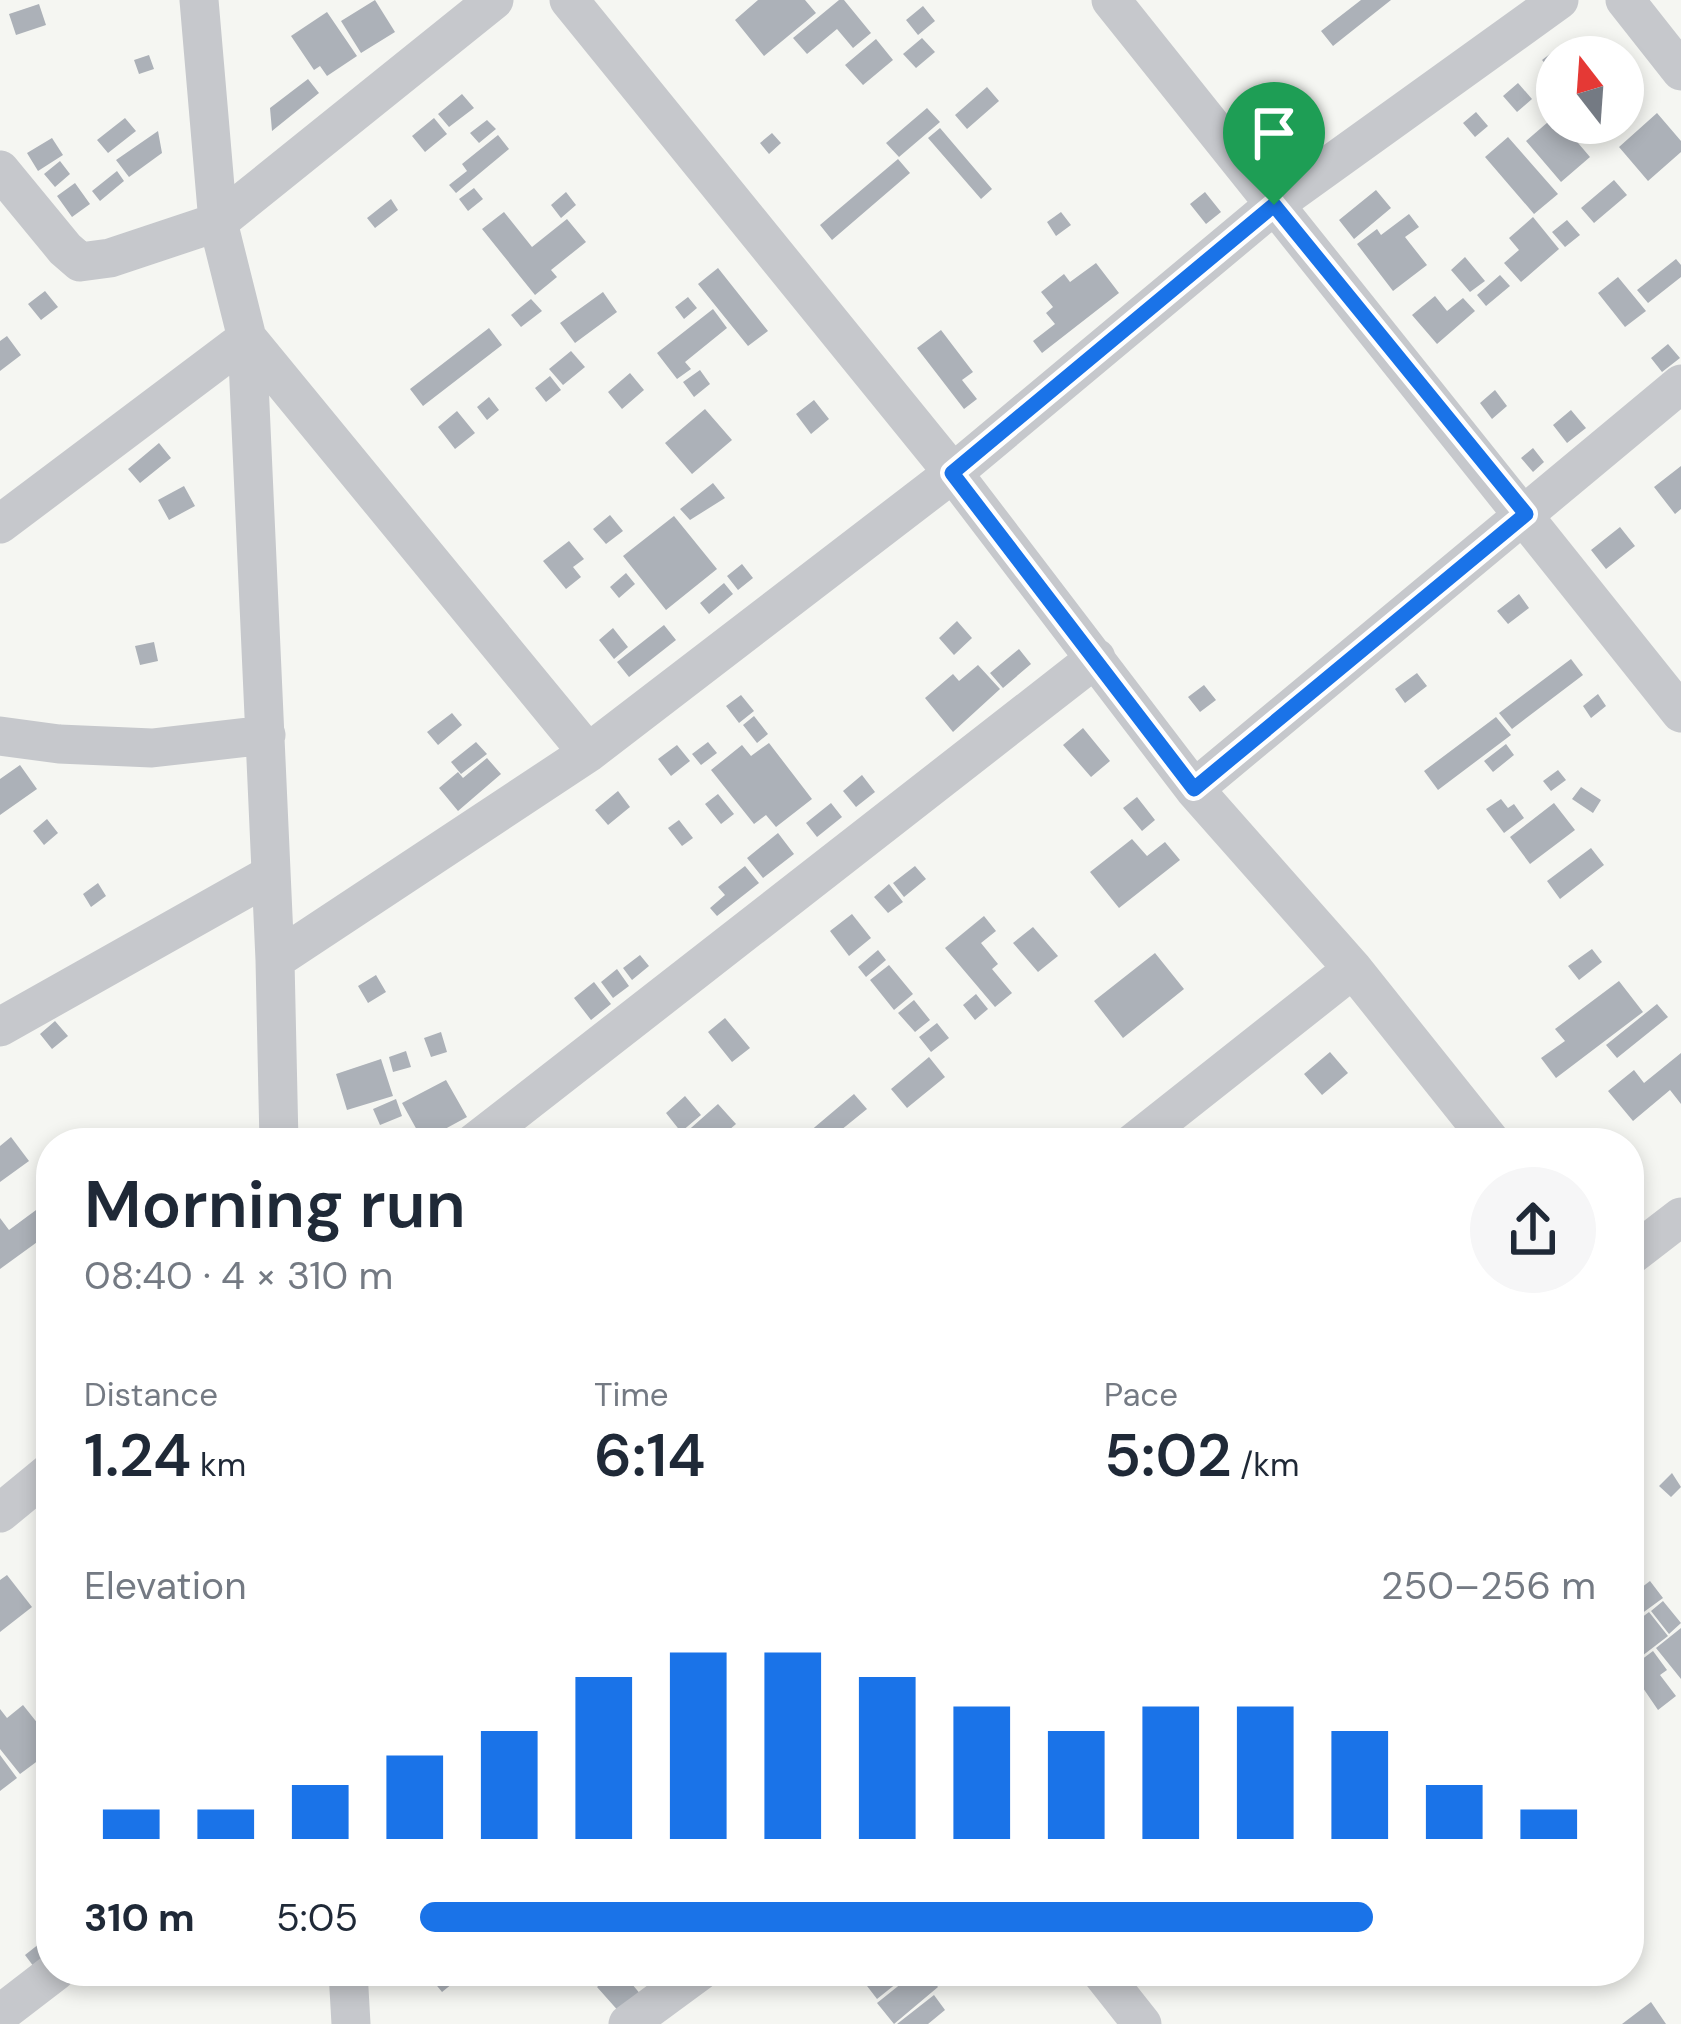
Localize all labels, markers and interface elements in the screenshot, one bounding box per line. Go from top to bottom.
north arrow [1536,36,1644,144]
map controls [1536,36,1644,144]
pin [1223,82,1325,205]
icon: arrive [1241,100,1307,166]
text: Morning run [84,1162,466,1247]
button: share [1470,1167,1596,1293]
text: 08:40 · 4 × 310 m [84,1250,393,1301]
text: Distance [84,1373,218,1416]
text: Time [594,1373,669,1416]
text: Pace [1104,1373,1178,1416]
text: 1.24 [84,1416,191,1495]
text: 6:14 [594,1416,705,1495]
text: 5:02 [1104,1416,1232,1495]
text: km [191,1443,246,1486]
text: /km [1232,1443,1299,1486]
text: Elevation [84,1560,247,1611]
text: 250–256 m [1381,1560,1596,1611]
text: 310 m [84,1892,195,1943]
text: 5:05 [276,1892,358,1943]

